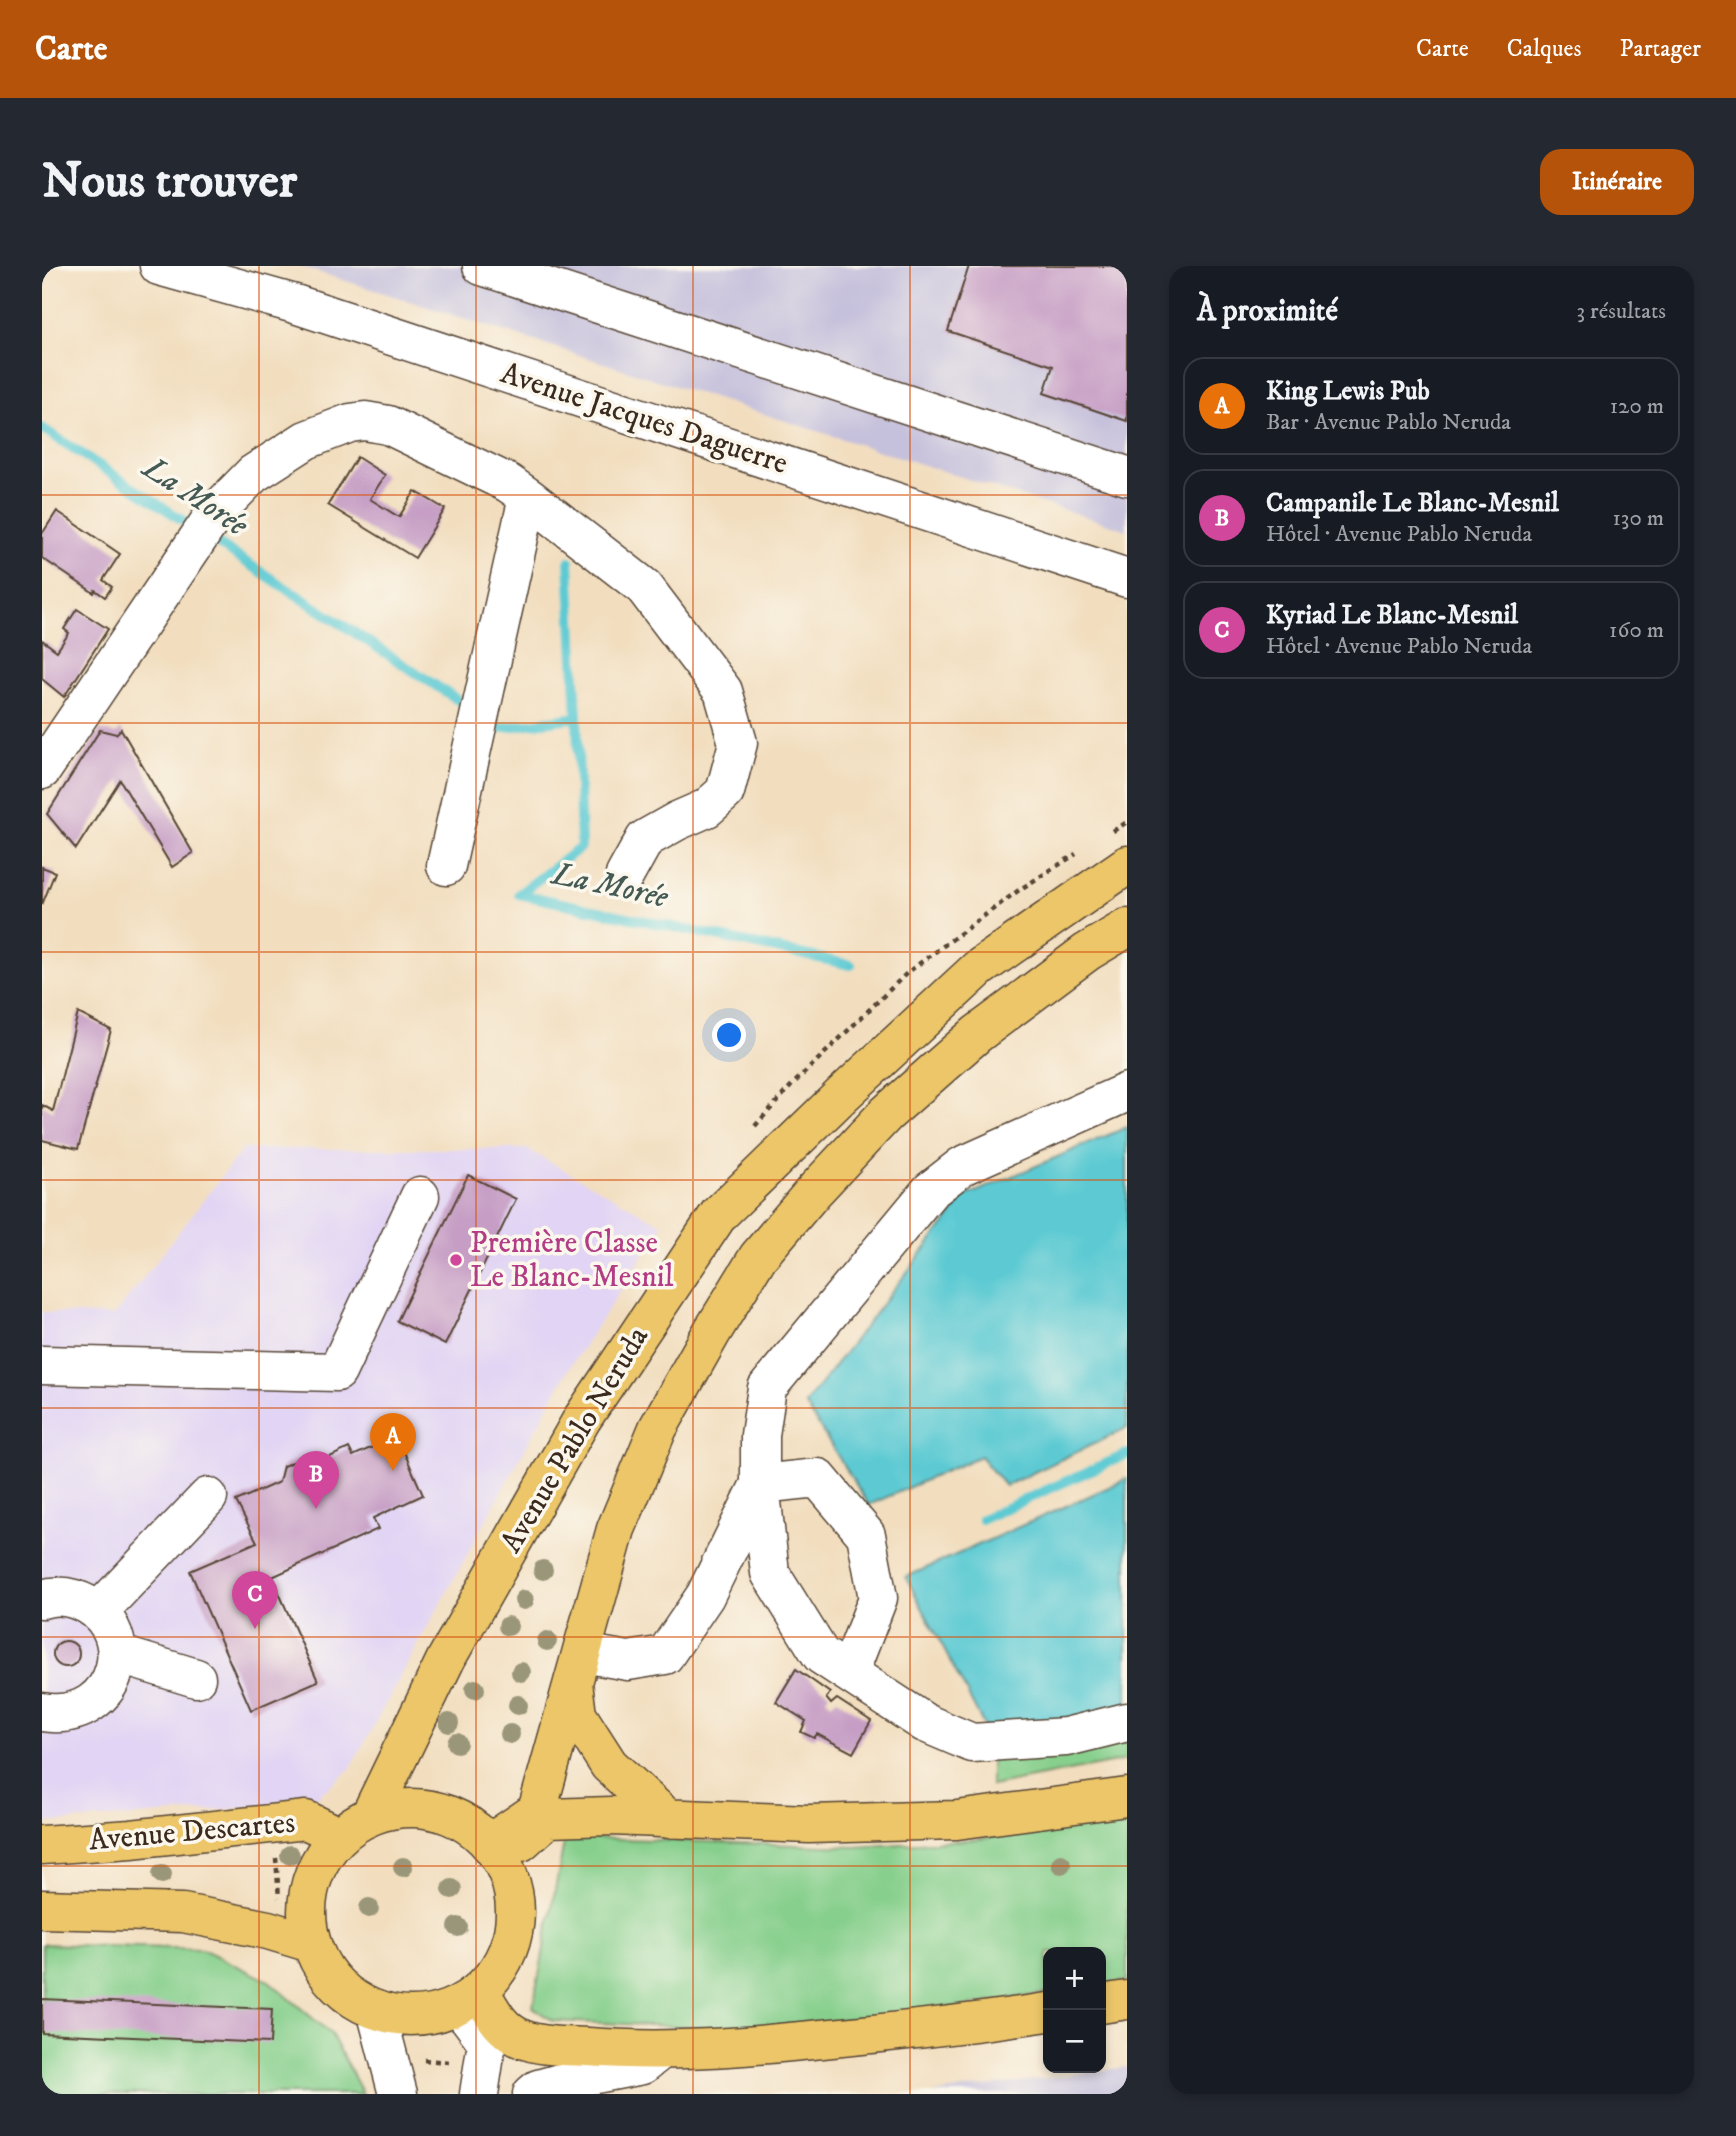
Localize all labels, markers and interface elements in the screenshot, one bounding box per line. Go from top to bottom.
text: Carte [35,29,107,70]
text: Carte [1416,34,1469,64]
text: Calques [1507,34,1582,64]
text: Partager [1620,34,1701,64]
button: Itinéraire [1540,149,1694,215]
text: Nous trouver [42,151,297,213]
text: À proximité [1197,293,1338,330]
text: 3 résultats [1577,297,1666,326]
street label: Avenue Jacques Daguerre [496,355,792,483]
text: King Lewis Pub [1266,375,1430,408]
text: A [1215,392,1229,421]
text: 120 m [1610,392,1664,421]
text: Bar · Avenue Pablo Neruda [1266,408,1511,437]
water label: La Morée [133,447,256,546]
text: Campanile Le Blanc-Mesnil [1266,487,1559,520]
text: B [1215,504,1229,533]
text: 130 m [1612,504,1664,533]
text: Hôtel · Avenue Pablo Neruda [1266,520,1532,549]
text: Kyriad Le Blanc-Mesnil [1266,599,1518,632]
text: C [1214,616,1230,645]
text: 160 m [1609,616,1664,645]
text: Hôtel · Avenue Pablo Neruda [1266,632,1532,661]
water label: La Morée [547,854,672,918]
your location [712,1018,746,1052]
place label: Première Classe Le Blanc-Mesnil [470,1225,674,1296]
marker: Première Classe Le Blanc-Mesnil [448,1252,464,1268]
street label: Avenue Pablo Neruda [493,1320,657,1560]
pin: A [370,1413,416,1471]
pin: B [293,1451,339,1509]
pin: C [232,1571,278,1629]
street label: Avenue Descartes [87,1805,297,1859]
map controls [1043,1947,1106,2073]
button: + [1043,1947,1106,2010]
button: − [1043,2010,1106,2073]

